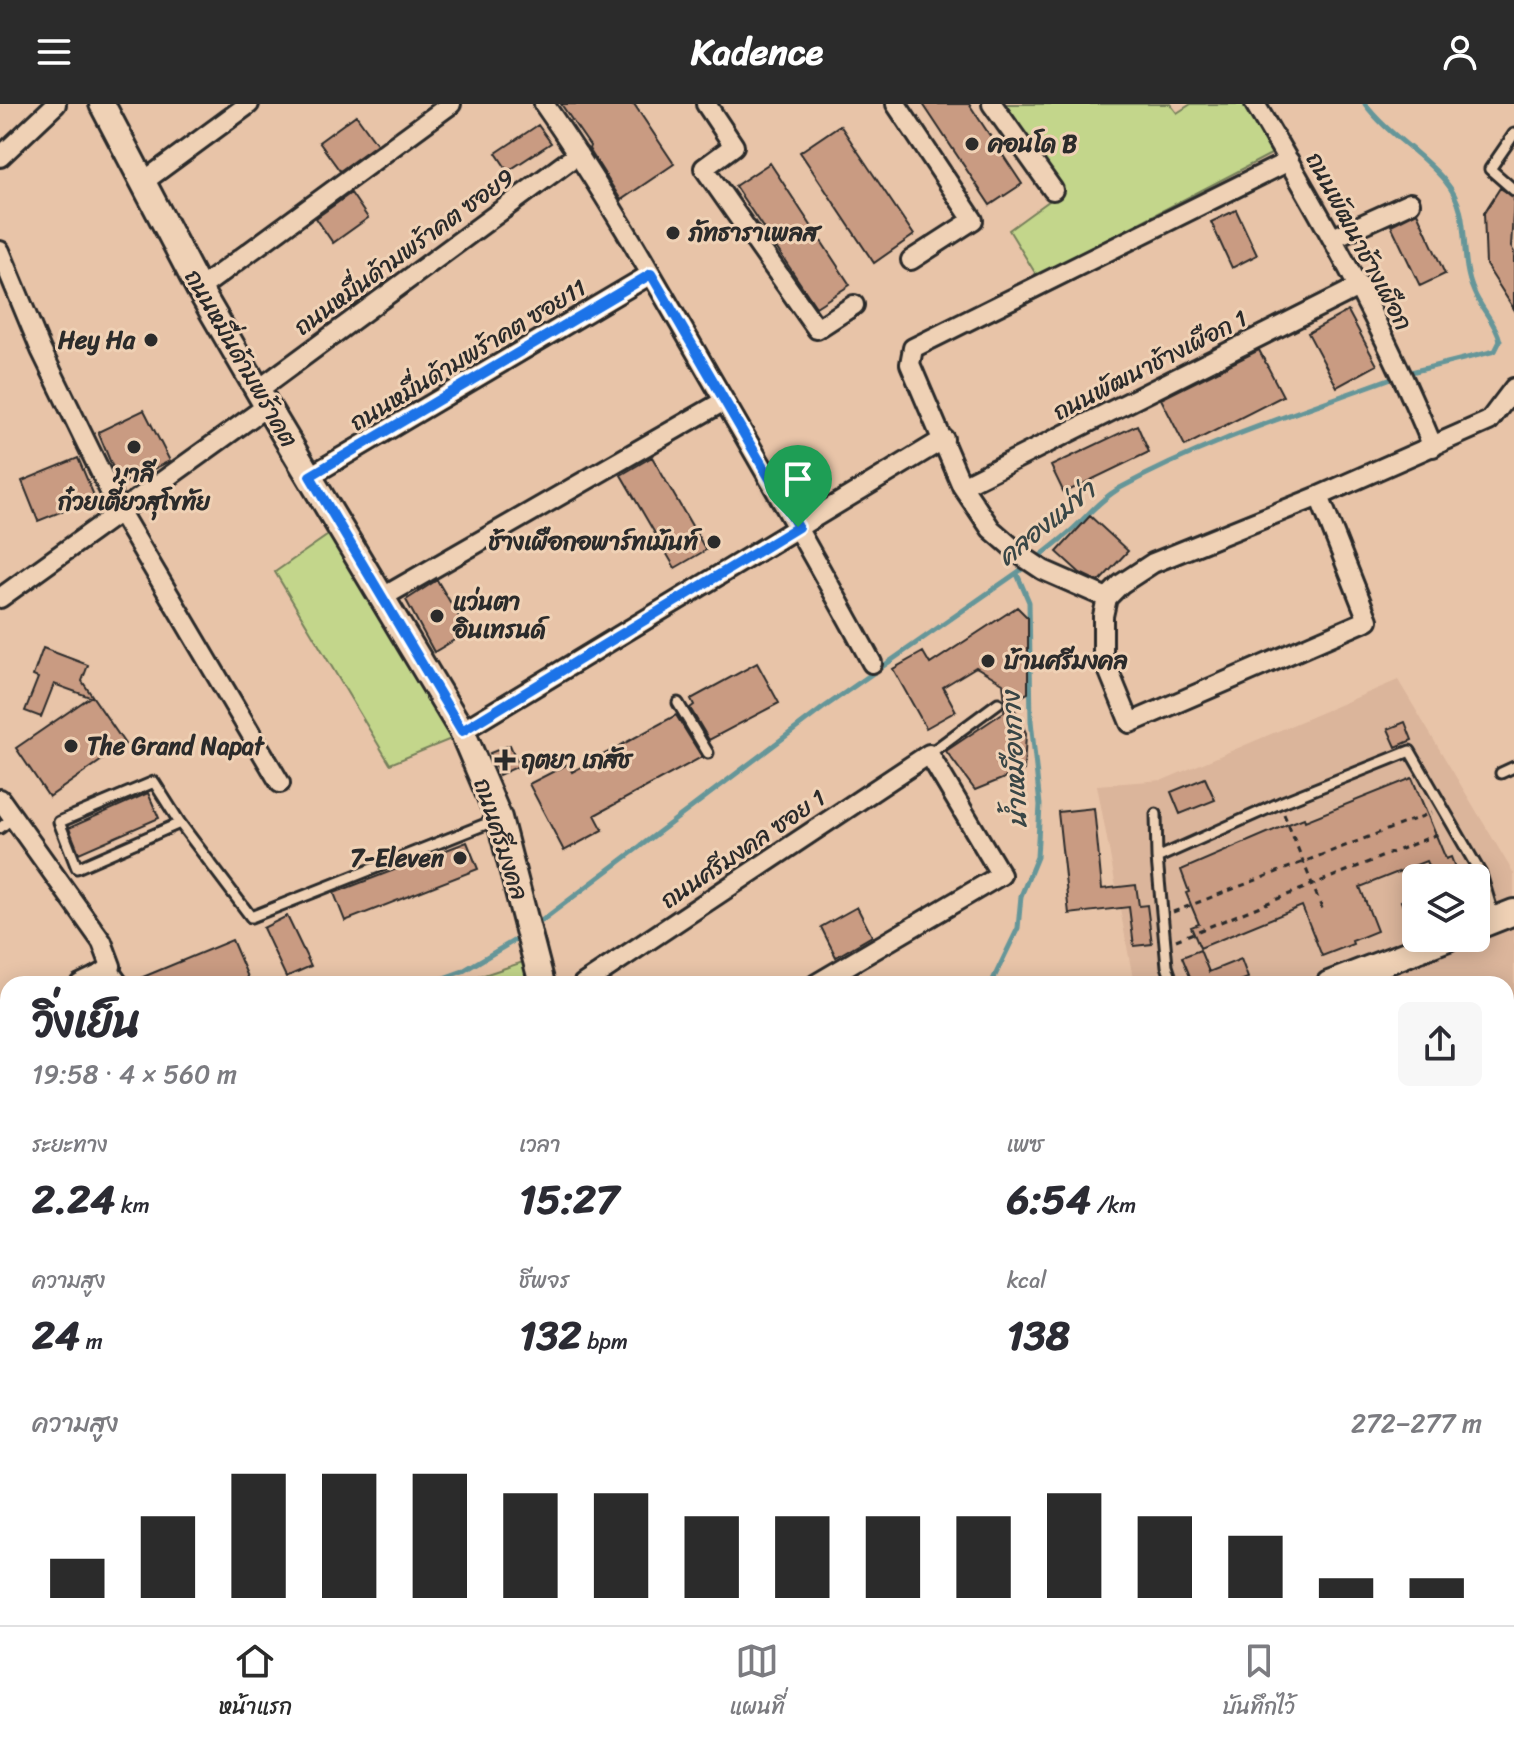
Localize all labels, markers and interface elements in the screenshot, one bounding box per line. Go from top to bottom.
text: Kadence [691,20,823,84]
icon: menu [32,30,76,74]
icon: person [1438,30,1482,74]
place label: คอนโด B [987,123,1077,165]
marker: คอนโด B [963,135,981,153]
street label: ถนนพัฒนาช้างเผือก [1294,144,1424,338]
street label: ถนนหมื่่นด้ามพร้าคต ซอย9 [284,156,523,347]
place label: ภัทธาราเพลส [688,212,823,254]
marker: ภัทธาราเพลส [664,224,682,242]
street label: ถนนหมื่่นด้ามพร้าคต [173,260,310,455]
street label: ถนนหมื่่นด้ามพร้าคต ซอย11 [341,266,595,443]
street label: ถนนพัฒนาช้างเผือก 1 [1045,298,1255,432]
place label: Hey Ha [58,319,136,361]
marker: Hey Ha [142,331,160,349]
marker: มาลี ก๋วยเตี๋ยวสุโขทัย [125,438,143,456]
pin [764,445,832,527]
place label: มาลี ก๋วยเตี๋ยวสุโขทัย [58,453,211,523]
icon: arrive [776,457,820,501]
water label: คลองแม่ข่า [986,467,1108,578]
place label: ช้างเผือกอพาร์ทเม้นท์ [489,521,703,563]
marker: ช้างเผือกอพาร์ทเม้นท์ [705,533,723,551]
place label: แว่นตา อินเทรนด์ [452,581,551,651]
marker: แว่นตา อินเทรนด์ [428,607,446,625]
place label: บ้านศรีมงคล [1003,640,1128,682]
marker: บ้านศรีมงคล [979,652,997,670]
water label: น้ำเหมืองกาง [987,688,1041,829]
place label: The Grand Napat [87,725,265,767]
marker: The Grand Napat [62,737,80,755]
place label: ฤตยา เภสัช [521,739,635,781]
marker: ฤตยา เภสัช [496,751,514,769]
street label: ถนนศรีมงคล [461,772,541,906]
street label: ถนนศรีมงคล ซอย 1 [651,778,835,920]
place label: 7-Eleven [350,837,444,879]
marker: 7-Eleven [451,849,469,867]
map controls [1402,864,1490,952]
button: layers [1402,864,1490,952]
text: วิ่งเย็น [32,982,141,1060]
button: share [1398,1002,1482,1086]
text: 19:58 · 4 × 560 m [32,1051,237,1097]
text: ระยะทาง [32,1125,108,1164]
text: เวลา [519,1125,561,1164]
text: เพซ [1007,1125,1043,1164]
text: 2.24 [32,1164,115,1235]
text: 15:27 [519,1164,619,1235]
text: 6:54 [1007,1164,1091,1235]
text: km [115,1186,150,1225]
text: /km [1091,1186,1136,1225]
text: ความสูง [32,1261,105,1300]
text: ชีพจร [519,1261,570,1300]
text: kcal [1007,1261,1047,1300]
text: 24 [32,1300,80,1371]
text: 132 [519,1300,582,1371]
text: 138 [1007,1300,1070,1371]
text: m [80,1322,103,1361]
text: bpm [582,1322,628,1361]
text: ความสูง [32,1400,118,1446]
text: 272–277 m [1351,1400,1482,1446]
tab: หน้าแรก [219,1639,292,1726]
tab: แผนที่ [730,1639,785,1726]
tab: บันทึกไว้ [1223,1639,1295,1726]

